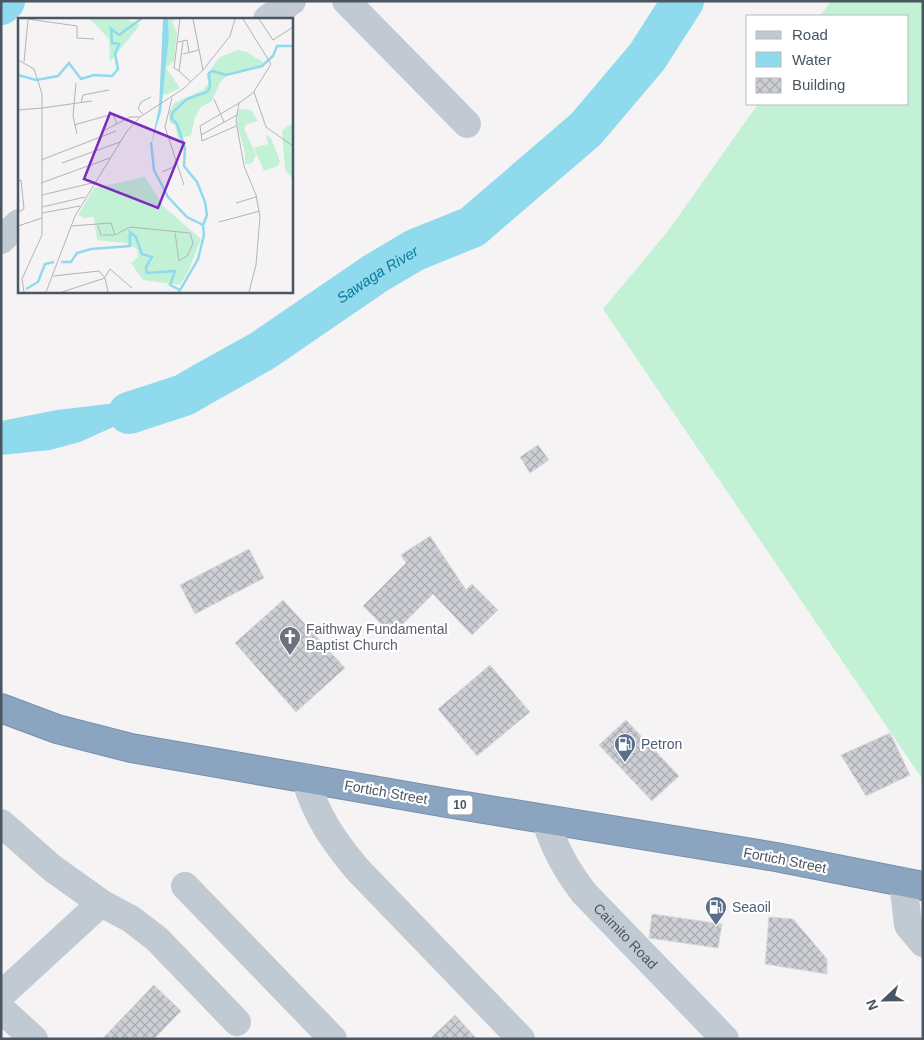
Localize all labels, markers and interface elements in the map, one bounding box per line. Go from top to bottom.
legend [746,15,909,105]
inset map [18,18,292,292]
text: Road [792,26,828,43]
text: Water [792,51,831,68]
text: Building [792,76,845,93]
water label: Sawaga River [333,241,422,306]
place label: Faithway Fundamental Baptist Church [306,621,448,653]
church icon: Faithway Fundamental Baptist Church [278,625,302,656]
fuel station icon: Petron [613,732,637,763]
place label: Petron [641,736,682,752]
street label: Fortich Street [343,777,429,807]
road number: 10 [448,796,472,814]
street label: Fortich Street [742,844,828,876]
fuel station icon: Seaoil [704,895,728,926]
place label: Seaoil [732,899,771,915]
street label: Caimito Road [590,900,661,972]
north arrow [859,975,909,1025]
text: N [863,997,881,1013]

